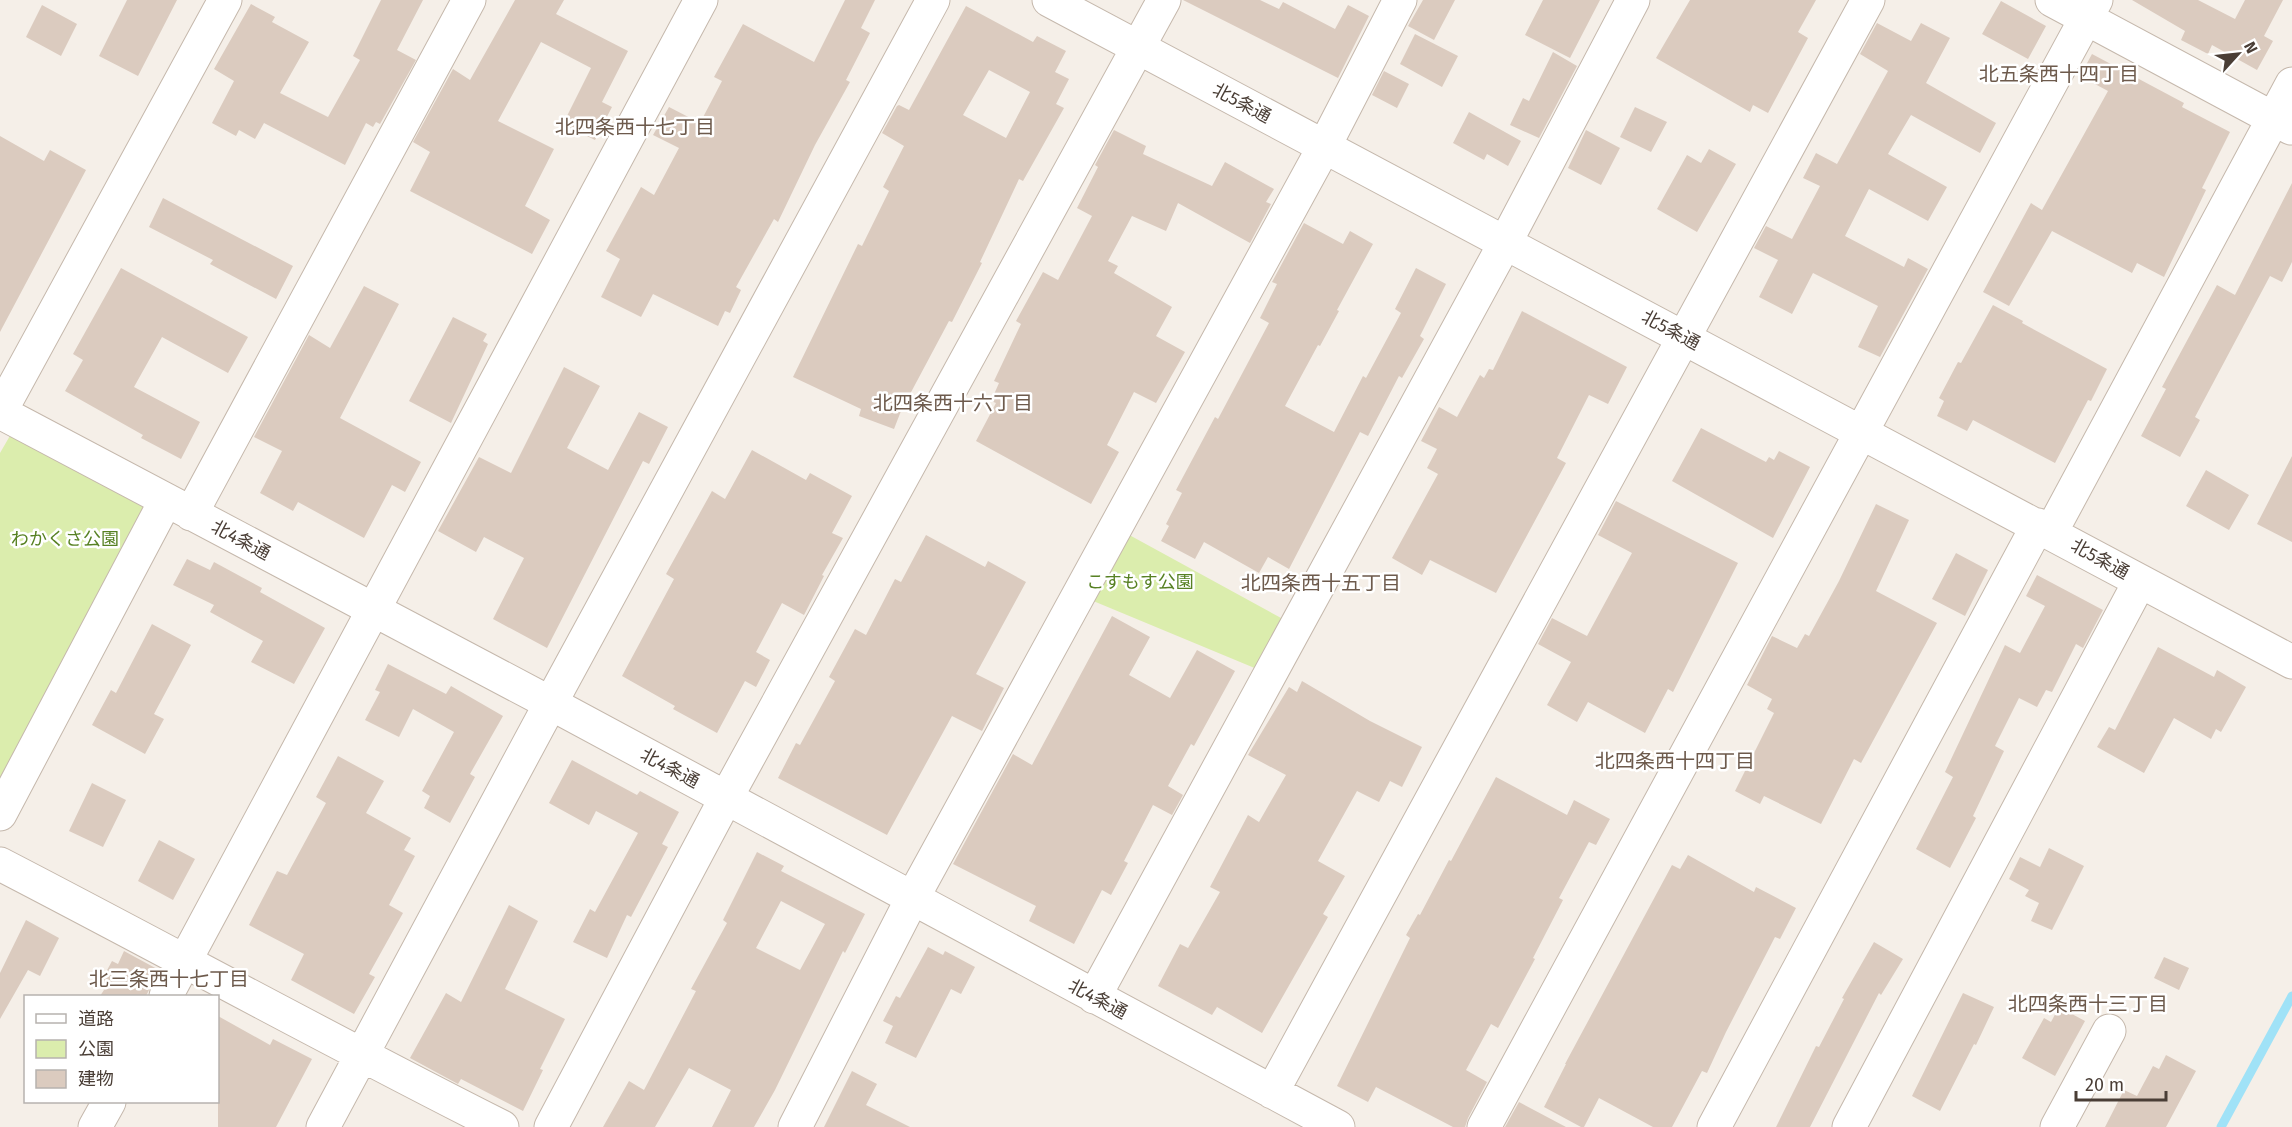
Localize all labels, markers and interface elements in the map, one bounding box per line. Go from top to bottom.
north arrow [2208,24,2268,84]
text: N [2240,38,2262,56]
district label: 北五条西十四丁目 [1979,62,2139,86]
street label: 北5条通 [1209,78,1275,128]
district label: 北四条西十七丁目 [555,115,715,139]
street label: 北5条通 [1638,305,1704,355]
district label: 北四条西十六丁目 [873,391,1033,415]
street label: 北4条通 [208,515,274,565]
park label: わかくさ公園 [11,528,119,550]
street label: 北5条通 [2067,534,2133,584]
park label: こすもす公園 [1086,571,1194,593]
district label: 北四条西十五丁目 [1241,571,1401,595]
street label: 北4条通 [637,743,703,793]
district label: 北四条西十四丁目 [1595,749,1755,773]
district label: 北三条西十七丁目 [89,967,249,991]
street label: 北4条通 [1065,974,1131,1024]
district label: 北四条西十三丁目 [2008,992,2168,1016]
legend [24,995,219,1103]
text: 道路 [78,1008,114,1030]
text: 公園 [78,1038,114,1060]
scale bar [2076,1064,2166,1102]
text: 建物 [78,1068,114,1090]
text: 20 m [2085,1074,2124,1096]

